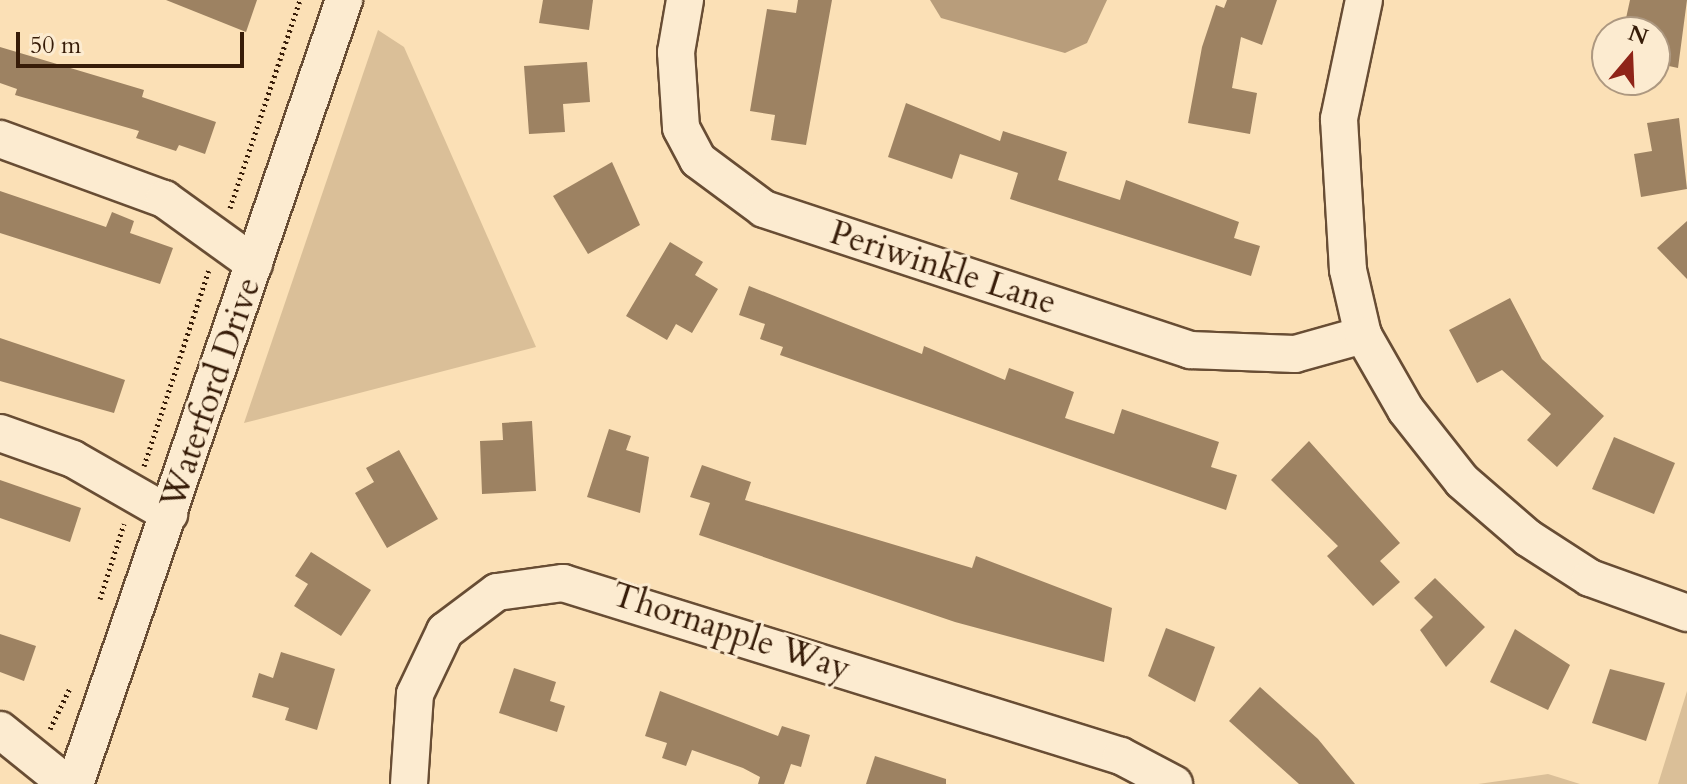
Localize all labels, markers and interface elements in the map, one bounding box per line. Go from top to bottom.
scale bar [20,16,248,66]
north arrow [1591,16,1671,96]
text: N [1624,18,1652,52]
text: 50 m [30,29,81,62]
street label: Periwinkle Lane [825,212,1061,324]
street label: Waterford Drive [152,272,270,514]
street label: Thornapple Way [607,574,855,690]

